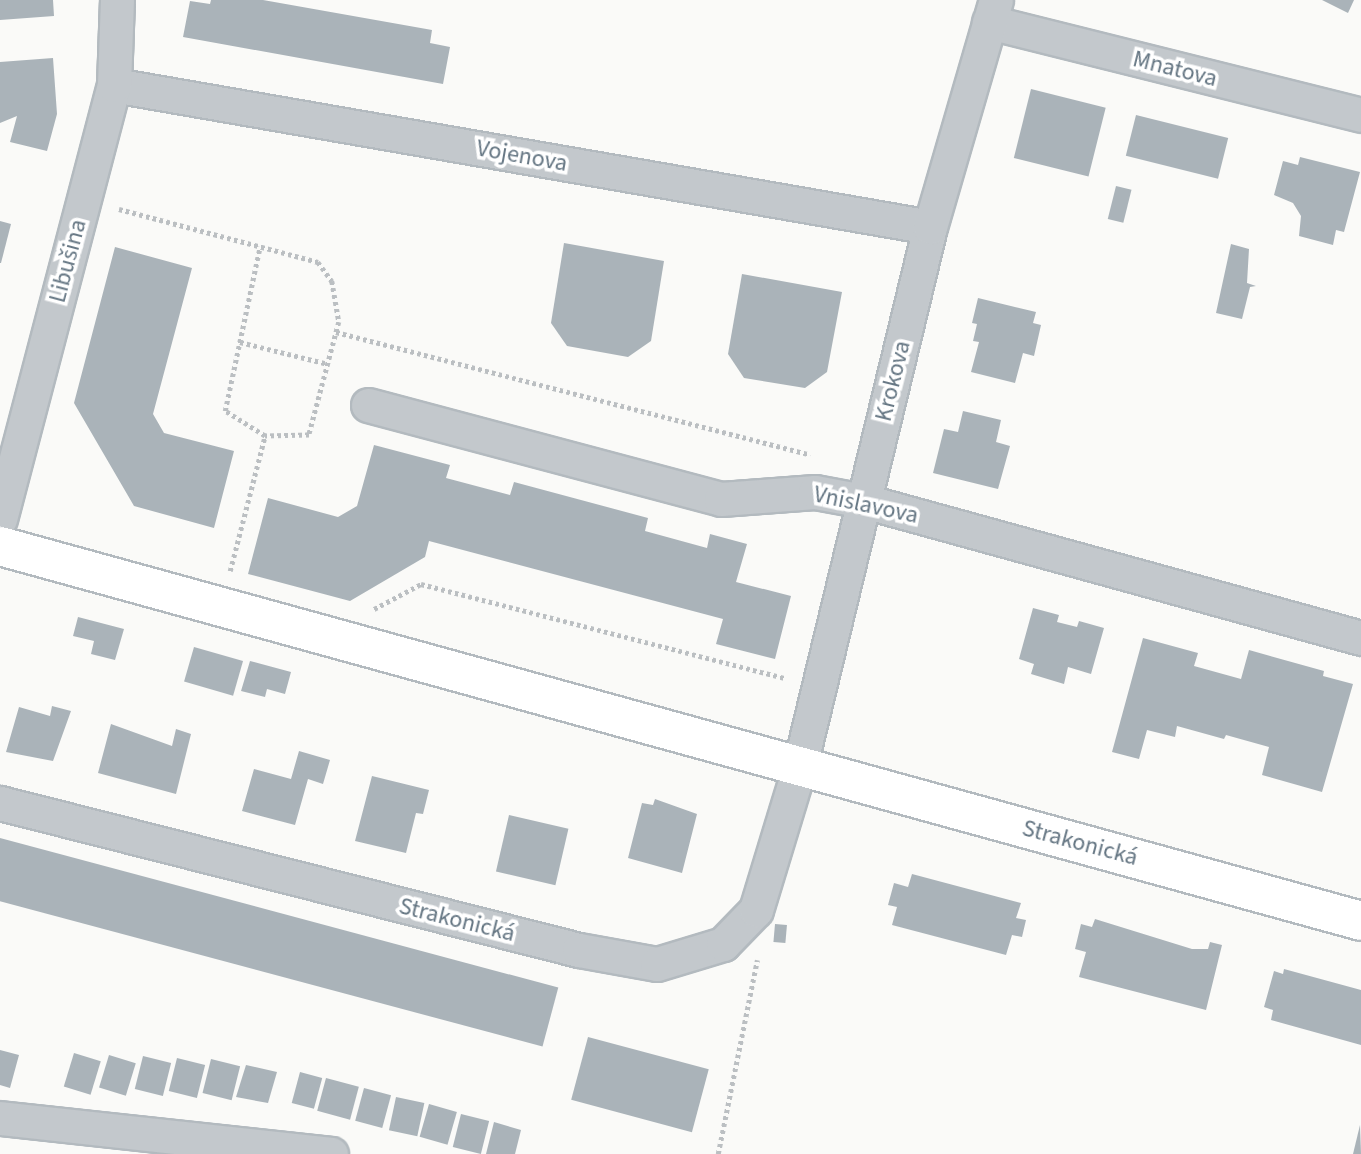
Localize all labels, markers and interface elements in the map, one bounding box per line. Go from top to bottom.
street label: Mnatova [1130,45,1220,93]
street label: Vojenova [474,134,570,178]
street label: Libušina [43,216,93,306]
street label: Krokova [869,338,917,424]
street label: Vnislavova [811,480,921,530]
street label: Strakonická [1019,814,1141,872]
street label: Strakonická [396,892,518,948]

